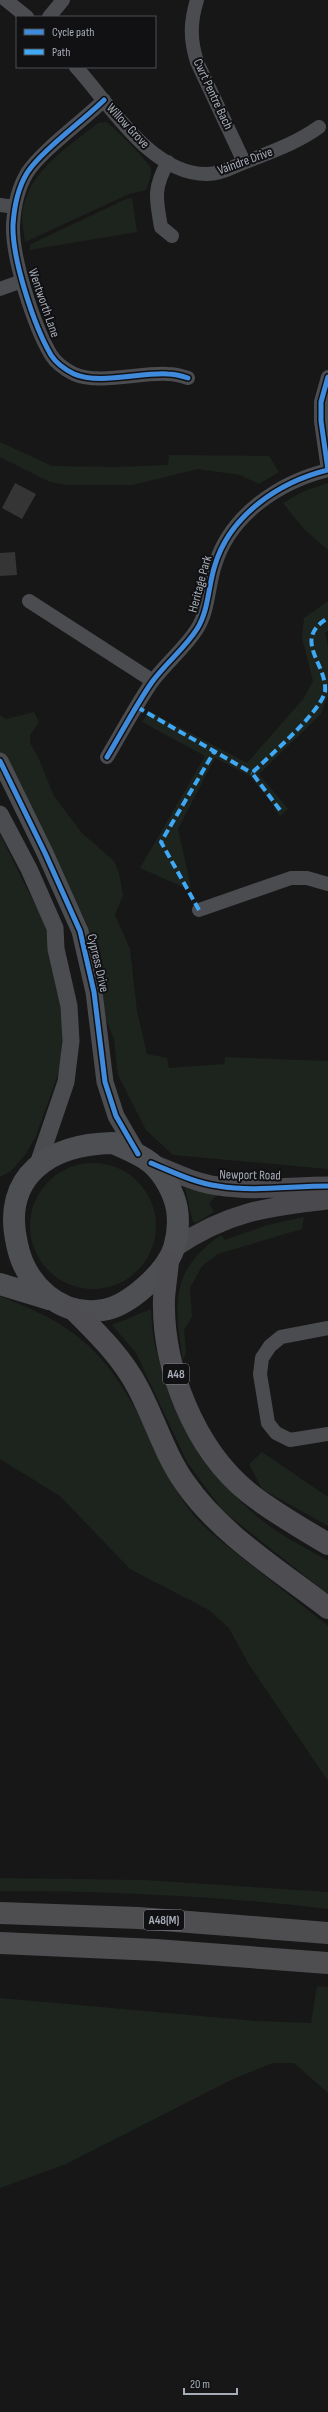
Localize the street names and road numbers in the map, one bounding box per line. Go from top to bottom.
street label: Cwrt Pentre Bach [190,56,236,132]
street label: Willow Grove [103,100,153,152]
street label: Vaindre Drive [215,144,275,178]
street label: Wentworth Lane [25,266,63,340]
street label: Heritage Park [185,554,215,614]
street label: Cypress Drive [84,932,112,994]
street label: Newport Road [219,1166,281,1184]
road number: A48 [163,1364,189,1384]
road number: A48(M) [144,1910,184,1930]

